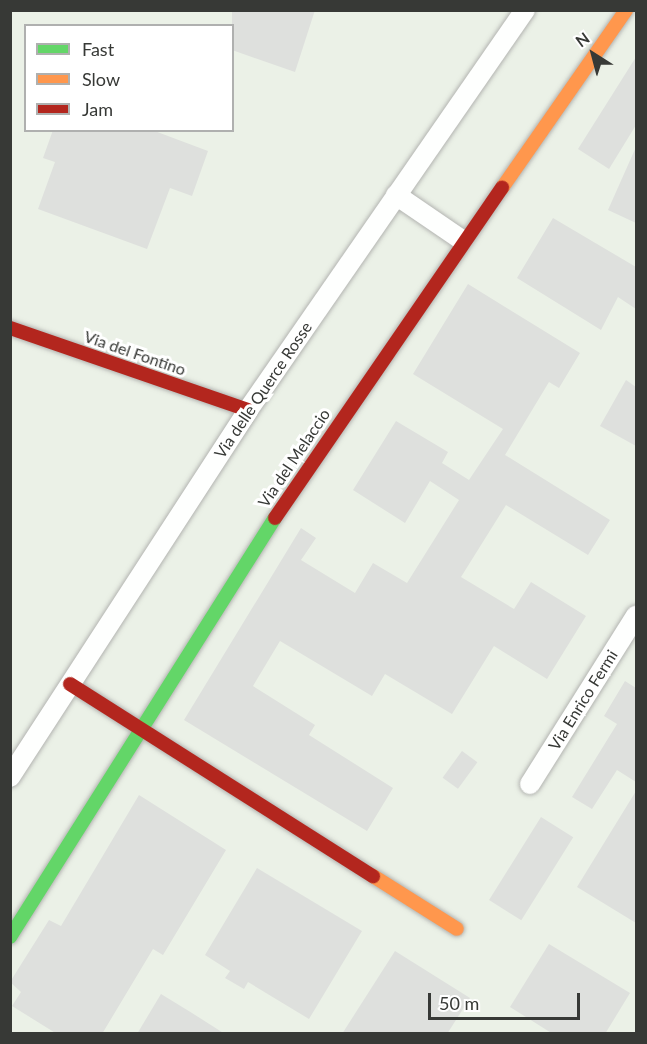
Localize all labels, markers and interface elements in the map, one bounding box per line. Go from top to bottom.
legend [24,24,234,132]
north arrow [563,24,623,84]
text: N [572,28,593,50]
text: Fast [82,38,114,60]
text: Slow [82,68,120,90]
text: Jam [82,98,113,120]
street label: Via delle Querce Rosse [210,318,316,462]
street label: Via del Fontino [82,327,188,379]
street label: Via del Melaccio [254,405,334,511]
street label: Via Enrico Fermi [544,646,622,754]
scale bar [431,981,582,1019]
text: 50 m [439,992,479,1014]

